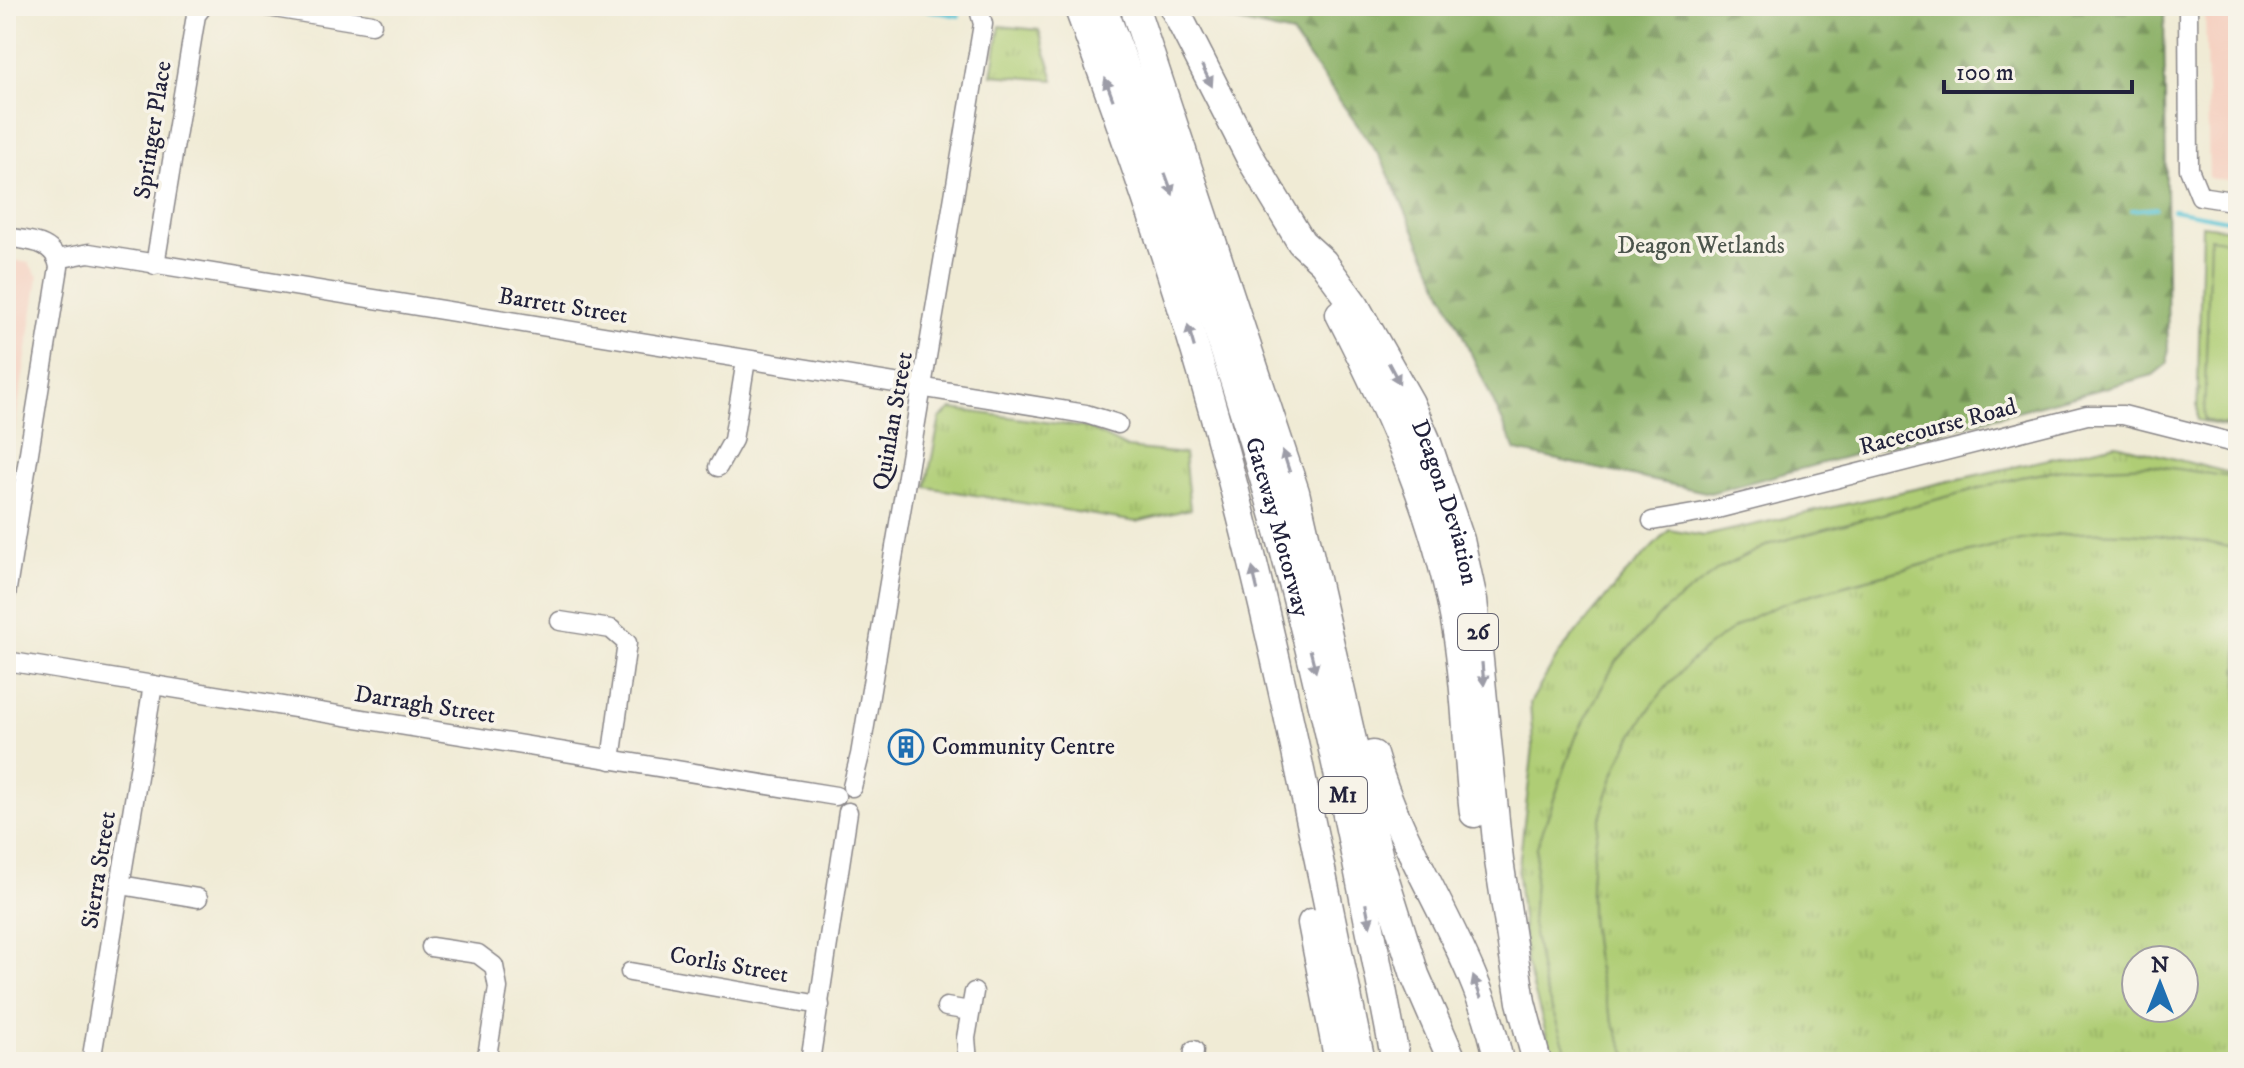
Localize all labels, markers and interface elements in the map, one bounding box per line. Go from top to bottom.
scale bar [1944,44,2132,94]
text: 100 m [1956,58,2014,88]
street label: Springer Place [127,59,179,201]
one-way arrow [1200,65,1213,88]
one-way arrow [1102,77,1115,101]
one-way arrow [1163,172,1176,196]
park label: Deagon Wetlands [1617,231,1785,261]
street label: Barrett Street [496,281,630,331]
one-way arrow [1185,323,1197,348]
street label: Quinlan Street [866,349,920,493]
one-way arrow [1388,362,1401,385]
street label: Racecourse Road [1856,392,2020,462]
street label: Deagon Deviation [1404,415,1484,588]
street label: Gateway Motorway [1238,434,1316,621]
one-way arrow [1279,449,1291,473]
one-way arrow [1249,567,1261,592]
road number: 26 [1458,614,1498,650]
one-way arrow [1307,649,1319,674]
one-way arrow [1477,662,1490,687]
street label: Darragh Street [352,679,498,731]
building icon: Community Centre [887,728,925,766]
place label: Community Centre [932,732,1115,762]
road number: M1 [1319,777,1367,813]
street label: Sierra Street [75,809,123,931]
one-way arrow [1362,903,1375,928]
street label: Corlis Street [667,940,791,990]
north arrow [2120,944,2200,1024]
text: N [2151,952,2169,979]
one-way arrow [1470,975,1483,999]

